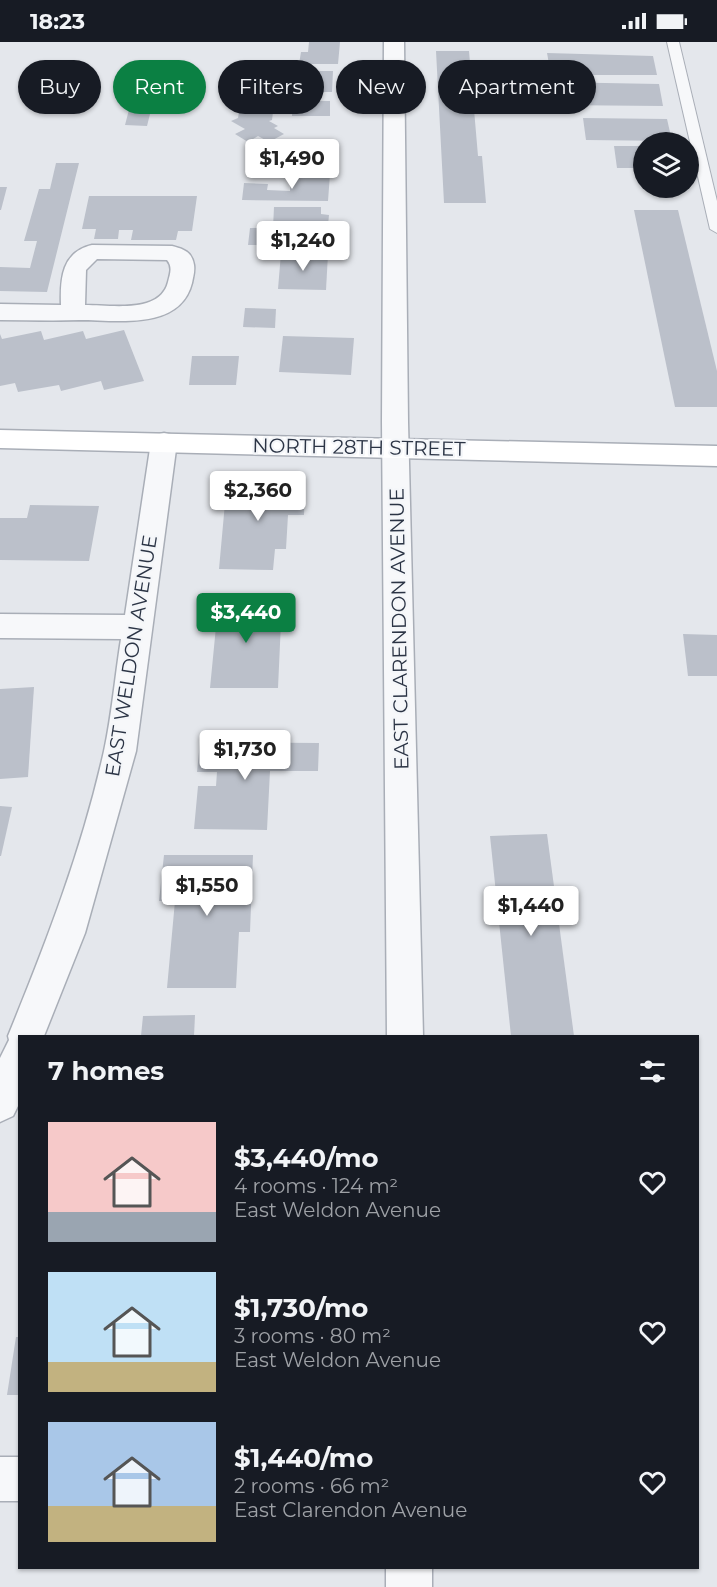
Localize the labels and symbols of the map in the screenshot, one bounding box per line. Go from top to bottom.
pin: $1,490 [243,139,341,190]
pin: $1,240 [254,221,352,272]
street label: NORTH 28TH STREET [252,433,466,461]
pin: $2,360 [209,471,307,522]
street label: EAST CLARENDON AVENUE [385,488,413,770]
street label: EAST WELDON AVENUE [100,533,162,779]
pin: $3,440 [197,593,295,644]
pin: $1,730 [196,730,294,781]
pin: $1,550 [158,866,256,917]
pin: $1,440 [482,886,580,937]

